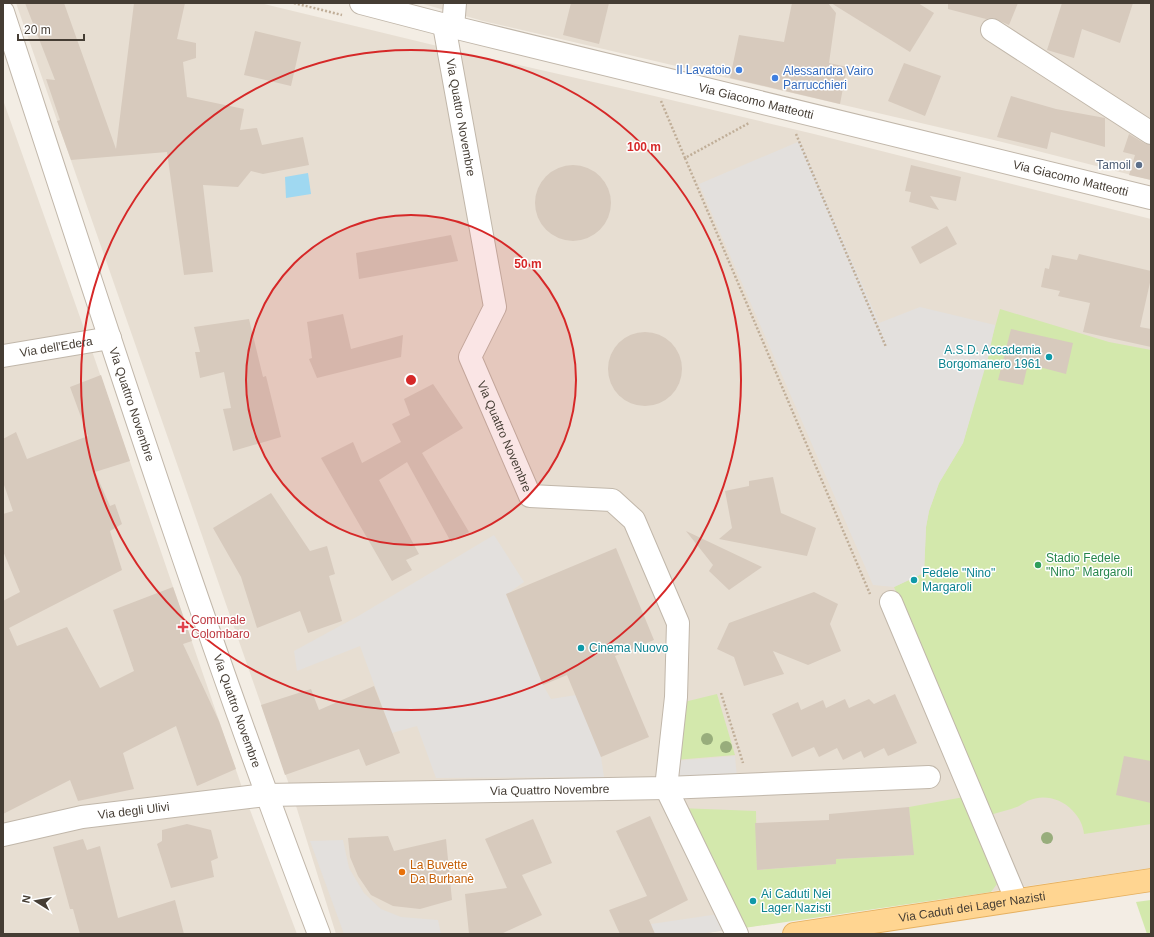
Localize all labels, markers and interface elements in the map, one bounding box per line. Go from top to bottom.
scale bar [18,16,84,42]
text: 20 m [24,23,51,37]
street label: Via Quattro Novembre [443,58,478,178]
place label: Il Lavatoio [676,63,731,77]
place label: Alessandra Vairo Parrucchieri [783,64,874,92]
marker: Il Lavatoio [734,65,744,75]
marker: Alessandra Vairo Parrucchieri [770,73,780,83]
street label: Via Giacomo Matteotti [697,80,815,122]
text: 100 m [627,140,661,154]
street label: Via Giacomo Matteotti [1012,157,1130,199]
place label: Tamoil [1096,158,1131,172]
marker: Tamoil [1134,160,1144,170]
text: 50 m [514,257,542,271]
street label: Via dell'Edera [19,334,94,360]
place label: A.S.D. Accademia Borgomanero 1961 [938,343,1041,371]
street label: Via Quattro Novembre [106,346,157,464]
marker: A.S.D. Accademia Borgomanero 1961 [1044,352,1054,362]
centre of rings [404,373,418,387]
street label: Via Quattro Novembre [474,379,534,494]
place label: Stadio Fedele "Nino" Margaroli [1046,551,1133,579]
marker: Stadio Fedele "Nino" Margaroli [1033,560,1043,570]
place label: Fedele "Nino" Margaroli [922,566,995,594]
marker: Fedele "Nino" Margaroli [909,575,919,585]
place label: Comunale Colombaro [191,613,250,641]
marker: Comunale Colombaro [178,622,188,632]
place label: Cinema Nuovo [589,641,669,655]
marker: Cinema Nuovo [576,643,586,653]
street label: Via Quattro Novembre [210,652,264,770]
street label: Via Quattro Novembre [490,782,610,798]
street label: Via degli Ulivi [97,800,170,822]
place label: La Buvette Da Burbanè [410,858,474,886]
marker: La Buvette Da Burbanè [397,867,407,877]
north arrow [16,881,56,921]
place label: Ai Caduti Nei Lager Nazisti [761,887,831,915]
street label: Via Caduti dei Lager Nazisti [898,889,1046,925]
text: N [20,894,33,904]
marker: Ai Caduti Nei Lager Nazisti [748,896,758,906]

